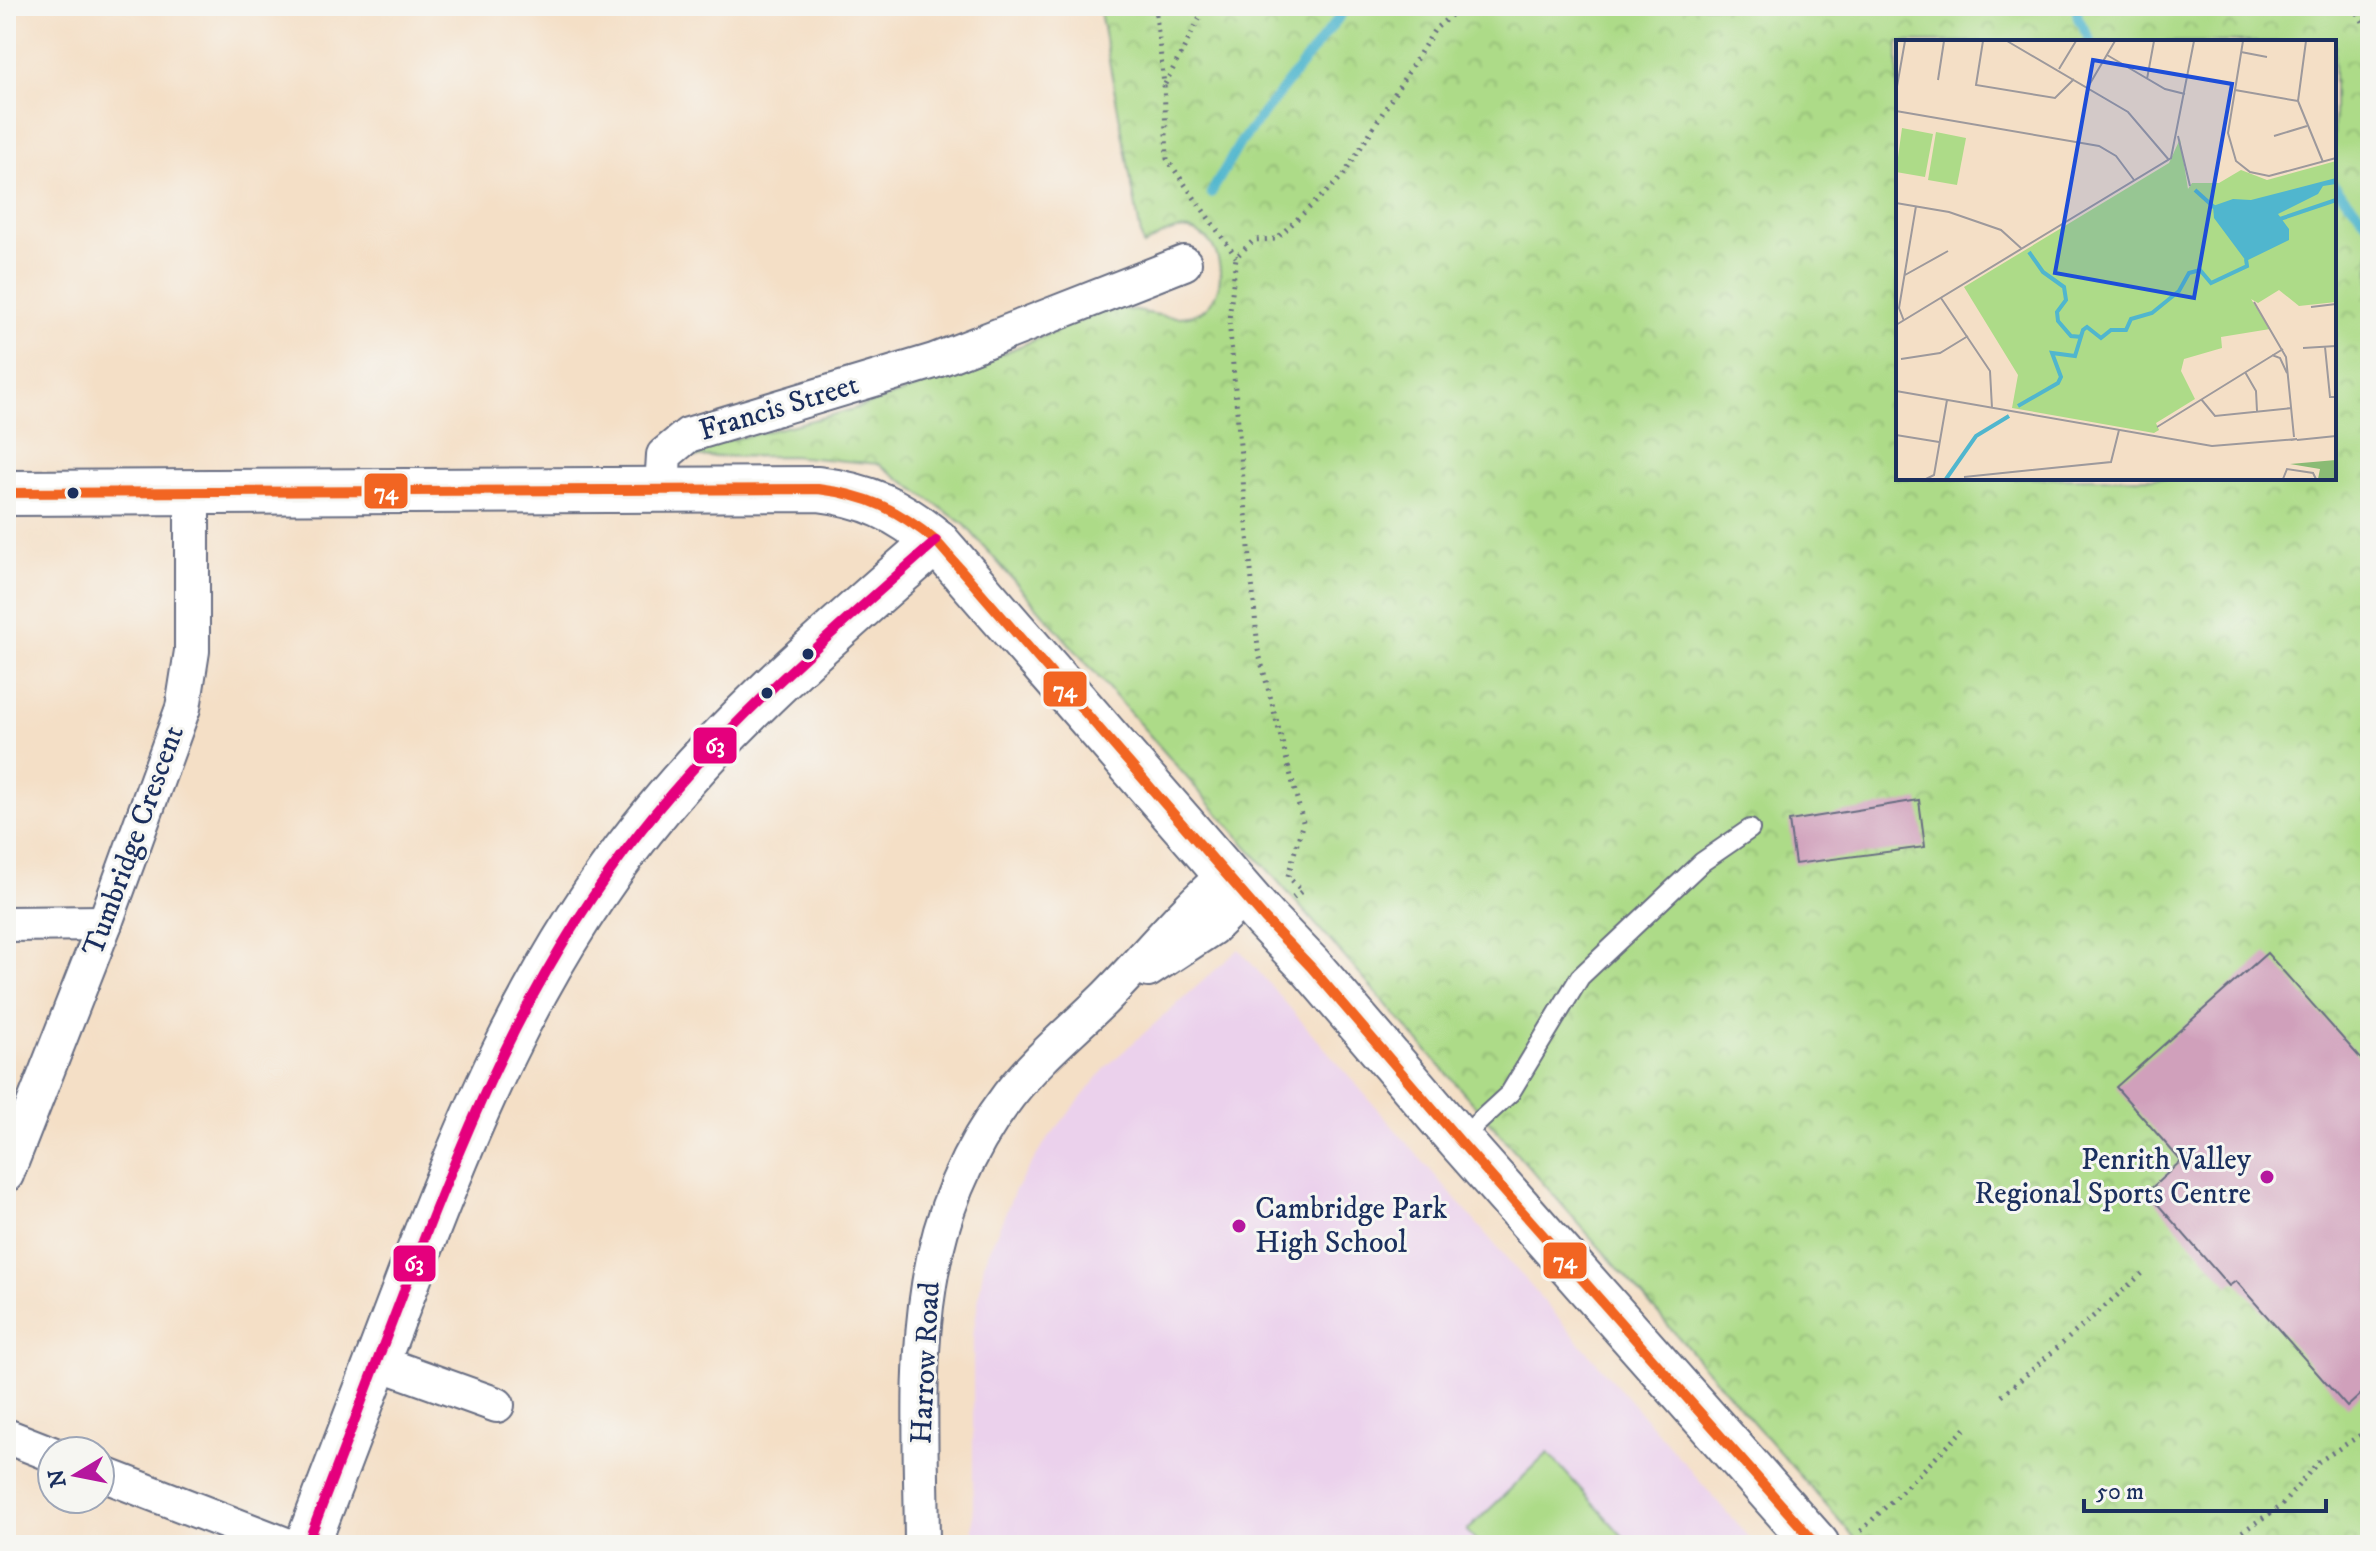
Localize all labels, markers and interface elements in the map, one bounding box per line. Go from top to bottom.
inset map [1896,40,2336,480]
street label: Francis Street [695,366,863,450]
line badge: 74 [363,472,409,510]
text: 74 [374,479,399,506]
unlabelled marker [65,485,81,501]
unlabelled marker [800,646,816,662]
line badge: 74 [1042,670,1088,708]
text: 74 [1053,677,1078,704]
unlabelled marker [759,685,775,701]
street label: Tumbridge Crescent [75,721,193,961]
line badge: 63 [692,726,738,765]
text: 63 [705,733,725,760]
place label: Penrith Valley Regional Sports Centre [1974,1142,2252,1213]
marker: Penrith Valley Regional Sports Centre [2258,1168,2276,1186]
place label: Cambridge Park High School [1255,1191,1448,1262]
marker: Cambridge Park High School [1230,1217,1248,1235]
line badge: 74 [1542,1241,1588,1280]
line badge: 63 [392,1244,437,1283]
text: 74 [1553,1248,1578,1275]
text: 63 [404,1251,424,1278]
street label: Harrow Road [903,1281,949,1445]
north arrow [36,1435,116,1515]
scale bar [2084,1463,2326,1513]
text: N [43,1467,73,1489]
text: 50 m [2096,1477,2144,1507]

